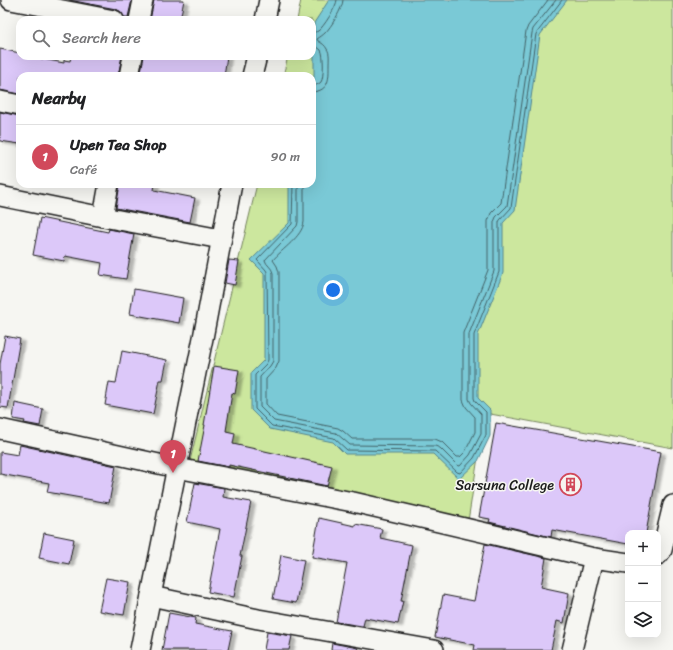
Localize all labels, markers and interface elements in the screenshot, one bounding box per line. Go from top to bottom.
search box [16,16,316,60]
text: Search here [62,25,141,51]
icon: search [30,27,52,49]
text: Nearby [32,83,86,113]
text: Upen Tea Shop [70,132,167,158]
text: 1 [42,145,48,168]
text: 90 m [270,145,300,168]
text: Café [70,158,97,181]
your location [323,280,343,300]
pin: 1 [160,440,186,473]
building icon: Sarsuna College [557,472,583,498]
place label: Sarsuna College [455,473,554,498]
map controls [625,530,661,638]
button: + [625,530,661,566]
button: − [625,566,661,602]
button: layers [625,602,661,638]

